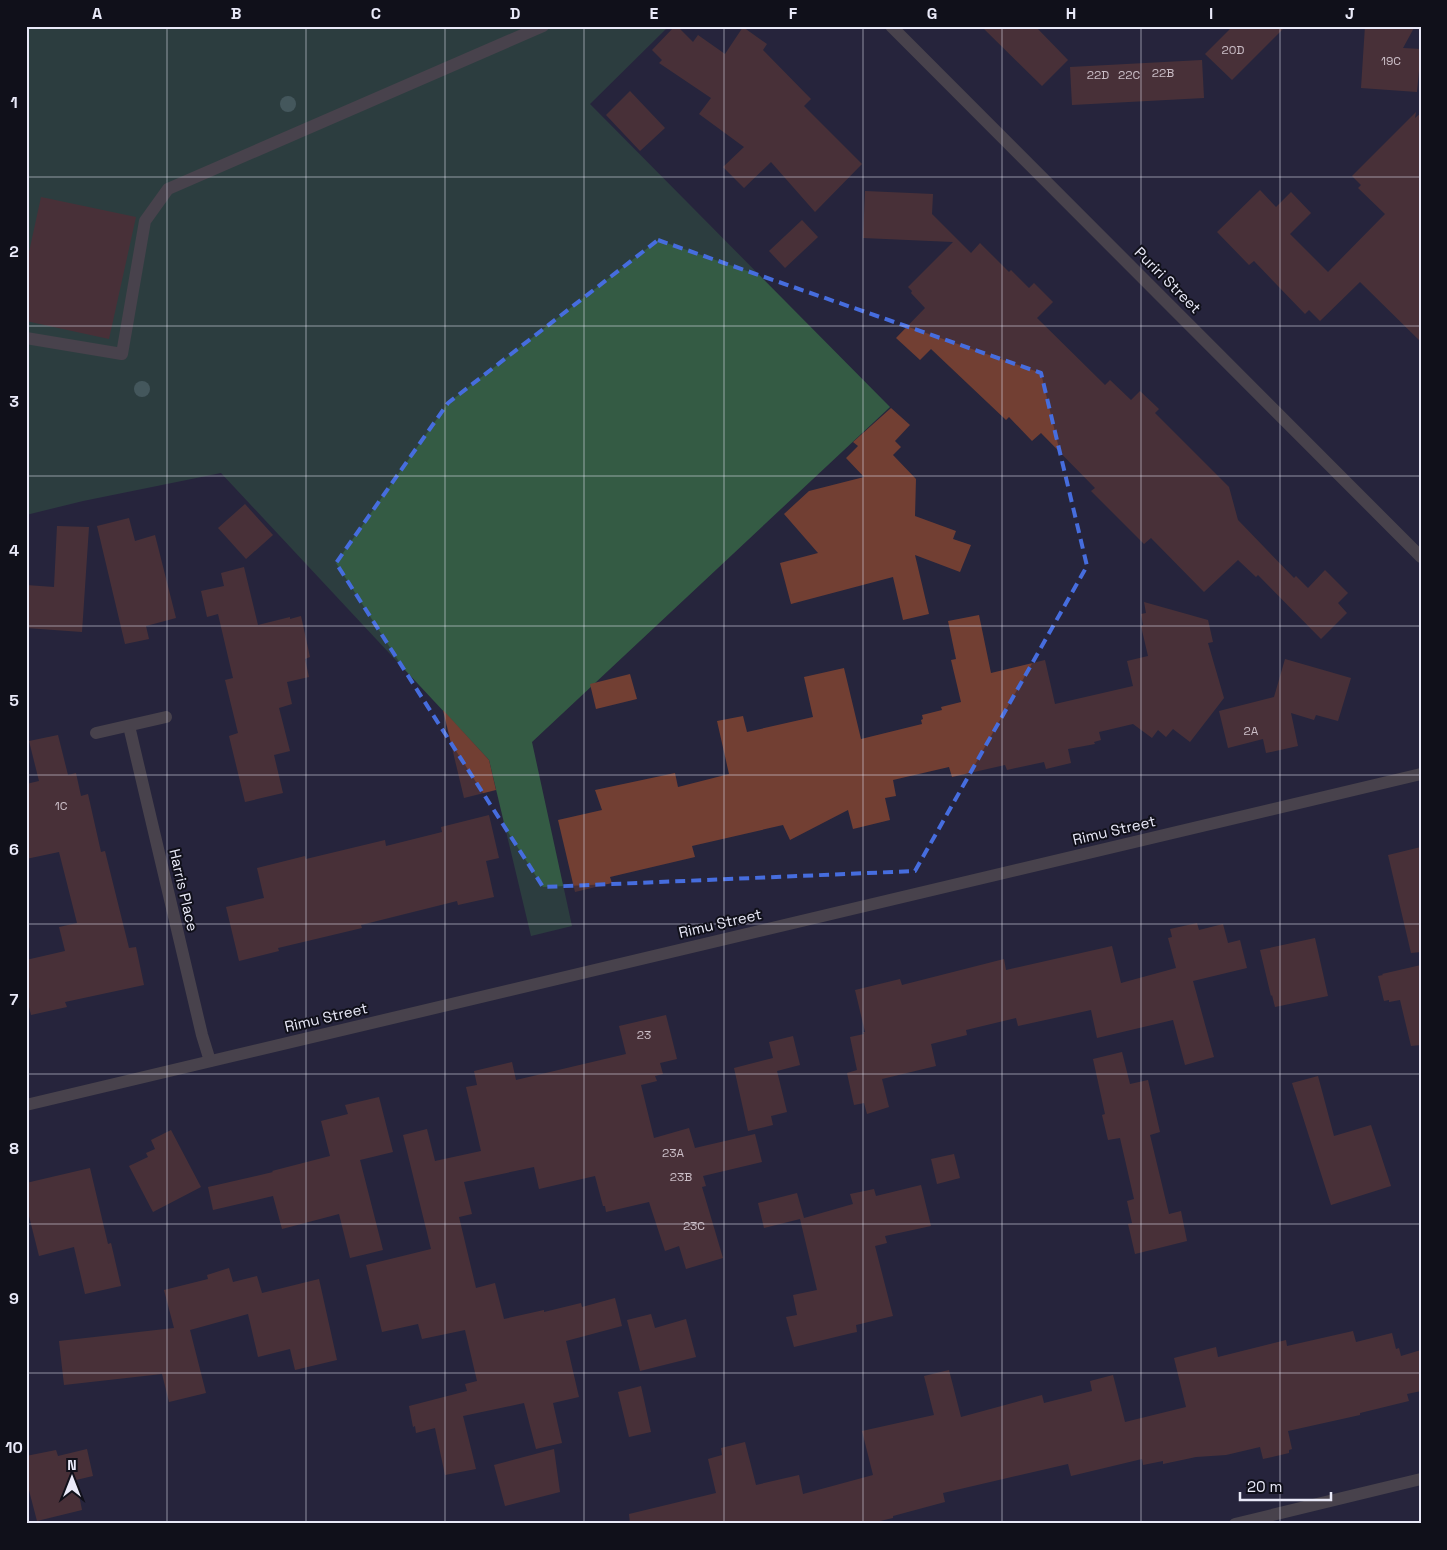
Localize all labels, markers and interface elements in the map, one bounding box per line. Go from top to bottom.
text: A [92,3,102,24]
text: B [231,3,241,24]
text: C [371,3,381,24]
text: D [510,3,520,24]
text: E [650,3,659,24]
text: F [789,3,798,24]
text: G [927,3,937,24]
text: H [1066,3,1076,24]
text: I [1209,3,1213,24]
text: J [1345,3,1355,24]
house number: 20D [1222,42,1244,58]
house number: 19C [1381,53,1401,69]
house number: 22B [1152,65,1174,81]
house number: 22D [1087,67,1109,83]
house number: 22C [1118,67,1140,83]
text: 1 [10,92,18,113]
text: 2 [9,241,19,262]
street label: Puriri Street [1131,243,1205,317]
text: 3 [9,391,19,412]
text: 4 [9,540,19,561]
text: 5 [9,690,19,711]
house number: 2A [1244,723,1259,739]
house number: 1C [55,798,68,814]
street label: Rimu Street [1071,811,1158,849]
text: 6 [9,839,19,860]
street label: Harris Place [165,847,203,933]
street label: Rimu Street [677,904,764,942]
text: 7 [10,989,19,1010]
street label: Rimu Street [283,998,370,1036]
house number: 23 [637,1027,651,1043]
text: 8 [9,1138,19,1159]
house number: 23A [662,1145,684,1161]
house number: 23B [670,1169,692,1185]
house number: 23C [683,1218,705,1234]
text: 9 [9,1288,19,1309]
text: 10 [5,1437,23,1458]
north arrow [48,1452,98,1502]
text: N [67,1456,77,1474]
scale bar [1240,1470,1331,1502]
text: 20 m [1247,1477,1282,1496]

